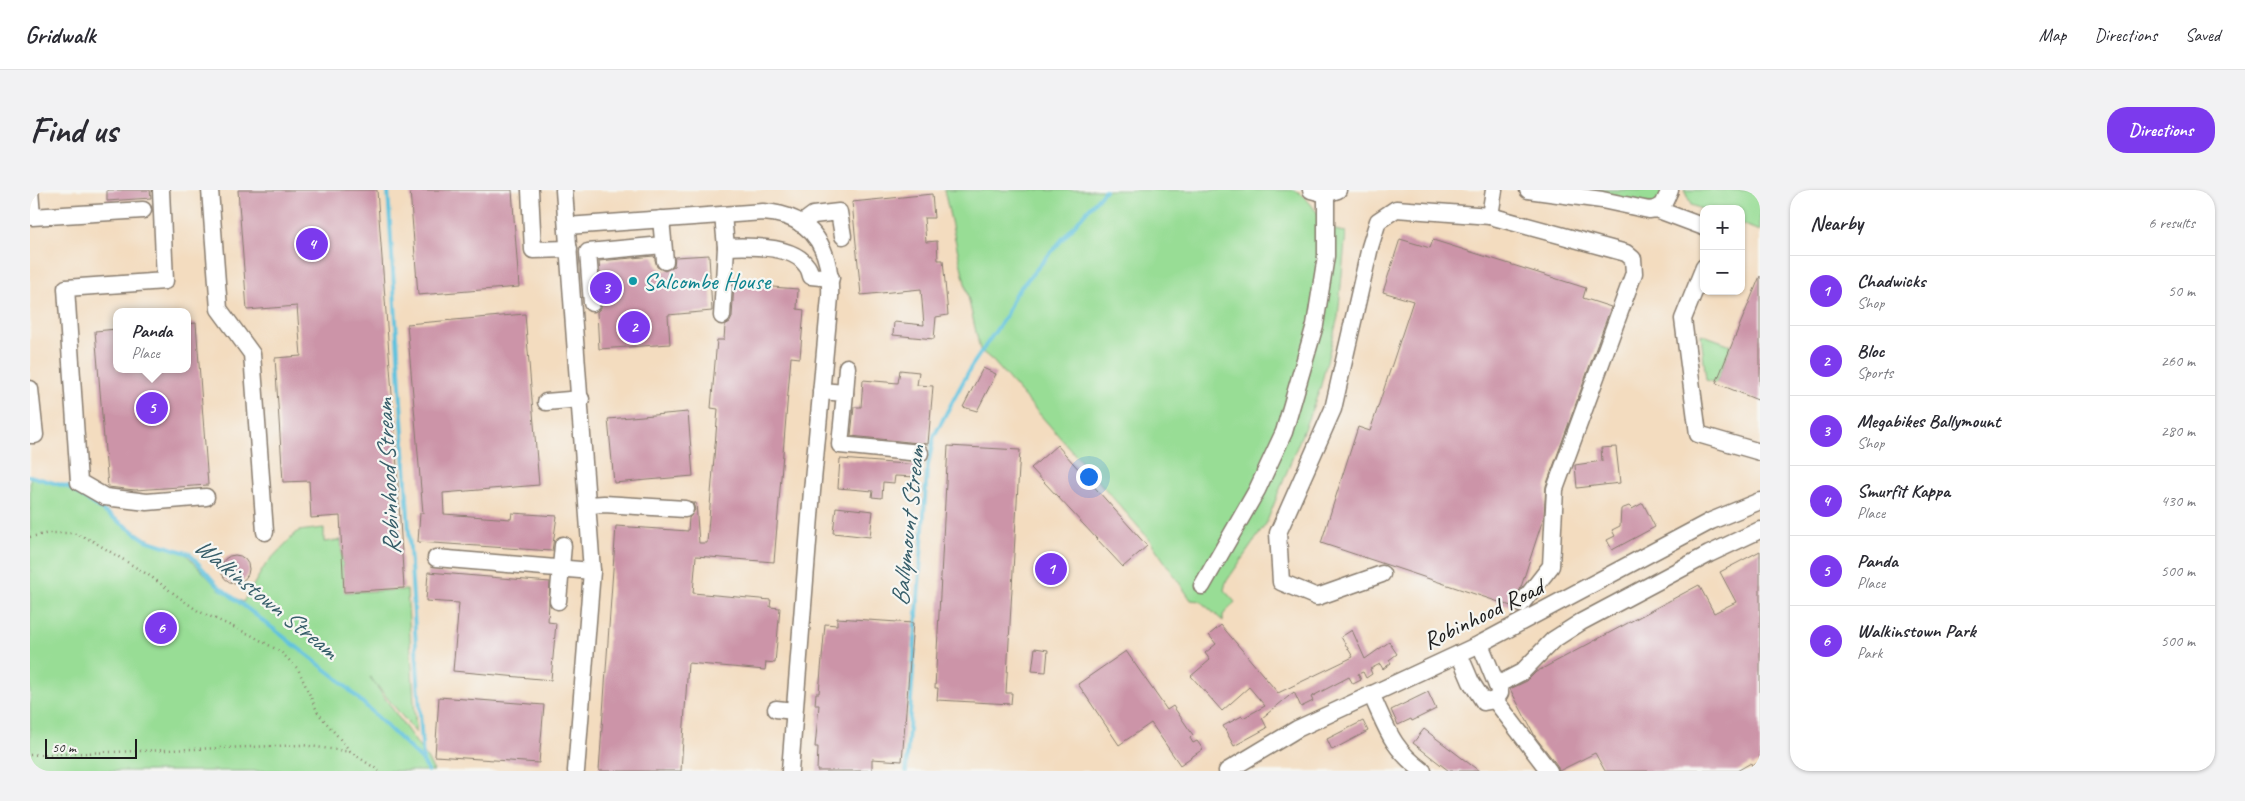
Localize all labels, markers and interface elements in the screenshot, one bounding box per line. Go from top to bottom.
text: Gridwalk [25,20,95,50]
text: Map [2039,24,2066,46]
text: Directions [2094,24,2157,46]
text: Saved [2185,24,2220,46]
button: Directions [2107,107,2215,153]
text: Find us [30,108,117,153]
map controls [1700,205,1745,295]
button: + [1700,205,1745,250]
text: Nearby [1810,210,1863,236]
text: 6 results [2148,213,2195,233]
pin: 4 [296,225,328,263]
button: − [1700,250,1745,295]
place label: Salcombe House [643,266,772,296]
pin: 3 [590,269,622,307]
text: Chadwicks [1857,269,1925,293]
marker: Salcombe House [627,275,639,287]
text: 1 [1822,281,1830,301]
text: 50 m [2168,281,2195,301]
text: Shop [1857,293,1884,313]
popup [113,308,191,373]
pin: 2 [618,308,650,346]
text: Panda [132,319,172,343]
text: Bloc [1857,339,1884,363]
text: Place [132,343,160,363]
text: 2 [1822,351,1830,371]
text: 260 m [2161,351,2195,371]
text: Sports [1857,363,1893,383]
pin: 5 [136,389,168,427]
water label: Robinhood Stream [368,396,408,555]
text: Megabikes Ballymount [1857,409,2000,433]
text: 3 [1822,421,1830,441]
text: 280 m [2161,421,2195,441]
text: Shop [1857,433,1884,453]
water label: Ballymount Stream [884,442,933,608]
your location [1076,464,1102,490]
text: Smurfit Kappa [1857,479,1950,503]
text: 4 [1822,491,1830,511]
text: 430 m [2161,491,2195,511]
text: Place [1857,503,1885,523]
water label: Walkinstown Stream [188,530,347,668]
text: Panda [1857,549,1898,573]
pin: 1 [1035,550,1067,588]
text: 5 [1823,561,1829,581]
text: 500 m [2161,561,2195,581]
street label: Robinhood Road [1418,570,1551,656]
text: Place [1857,573,1885,593]
pin: 6 [145,609,177,647]
text: Walkinstown Park [1857,619,1976,643]
text: 6 [1822,631,1830,651]
text: 500 m [2161,631,2195,651]
text: Park [1857,643,1882,663]
scale bar [45,736,138,759]
text: 50 m [52,739,76,756]

